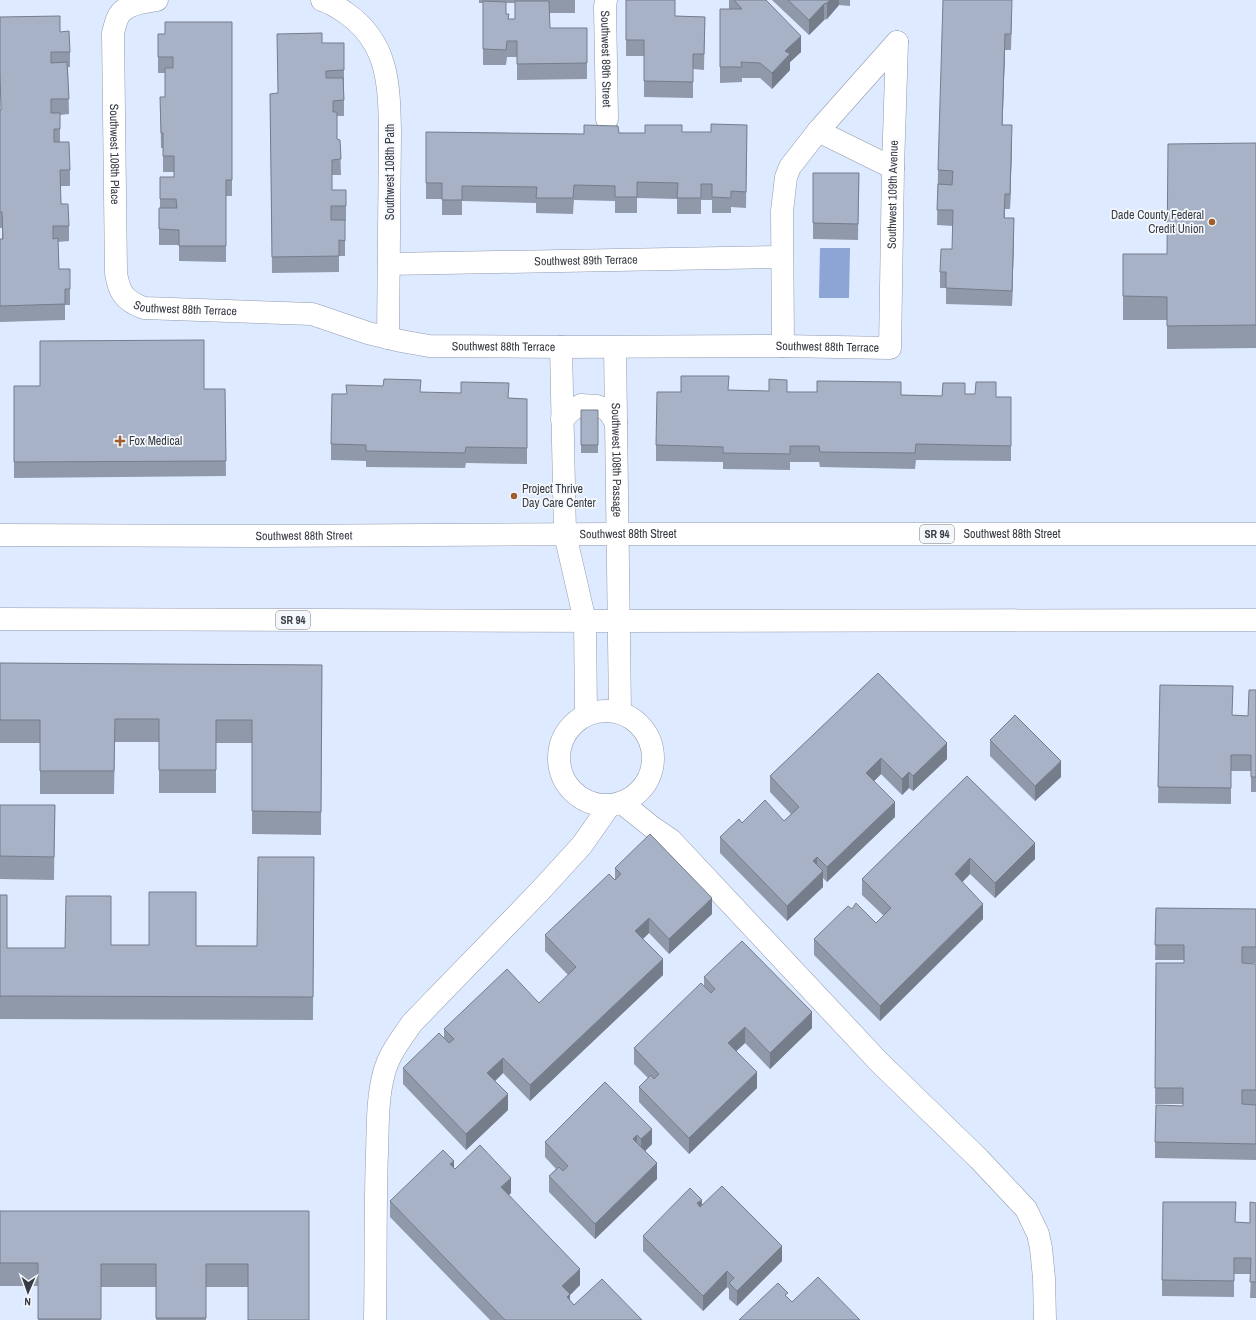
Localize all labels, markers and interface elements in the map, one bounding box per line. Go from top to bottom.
street label: Southwest 89th Street [597,10,615,108]
street label: Southwest 108th Place [106,104,123,205]
street label: Southwest 108th Path [382,124,398,220]
street label: Southwest 109th Avenue [884,140,902,249]
place label: Dade County Federal Credit Union [1111,207,1204,237]
marker: Dade County Federal Credit Union [1207,217,1217,227]
street label: Southwest 89th Terrace [534,252,638,269]
street label: Southwest 88th Terrace [131,297,237,319]
street label: Southwest 88th Terrace [452,338,555,355]
street label: Southwest 88th Terrace [776,338,879,356]
street label: Southwest 108th Passage [608,403,625,517]
place label: Fox Medical [129,433,182,449]
marker: Fox Medical [114,435,126,447]
place label: Project Thrive Day Care Center [522,481,597,511]
marker: Project Thrive Day Care Center [509,491,519,501]
road number: SR 94 [920,525,954,543]
street label: Southwest 88th Street [579,526,677,542]
street label: Southwest 88th Street [963,526,1061,542]
street label: Southwest 88th Street [255,528,353,544]
road number: SR 94 [276,611,310,629]
north arrow [8,1272,48,1312]
text: N [24,1295,31,1309]

